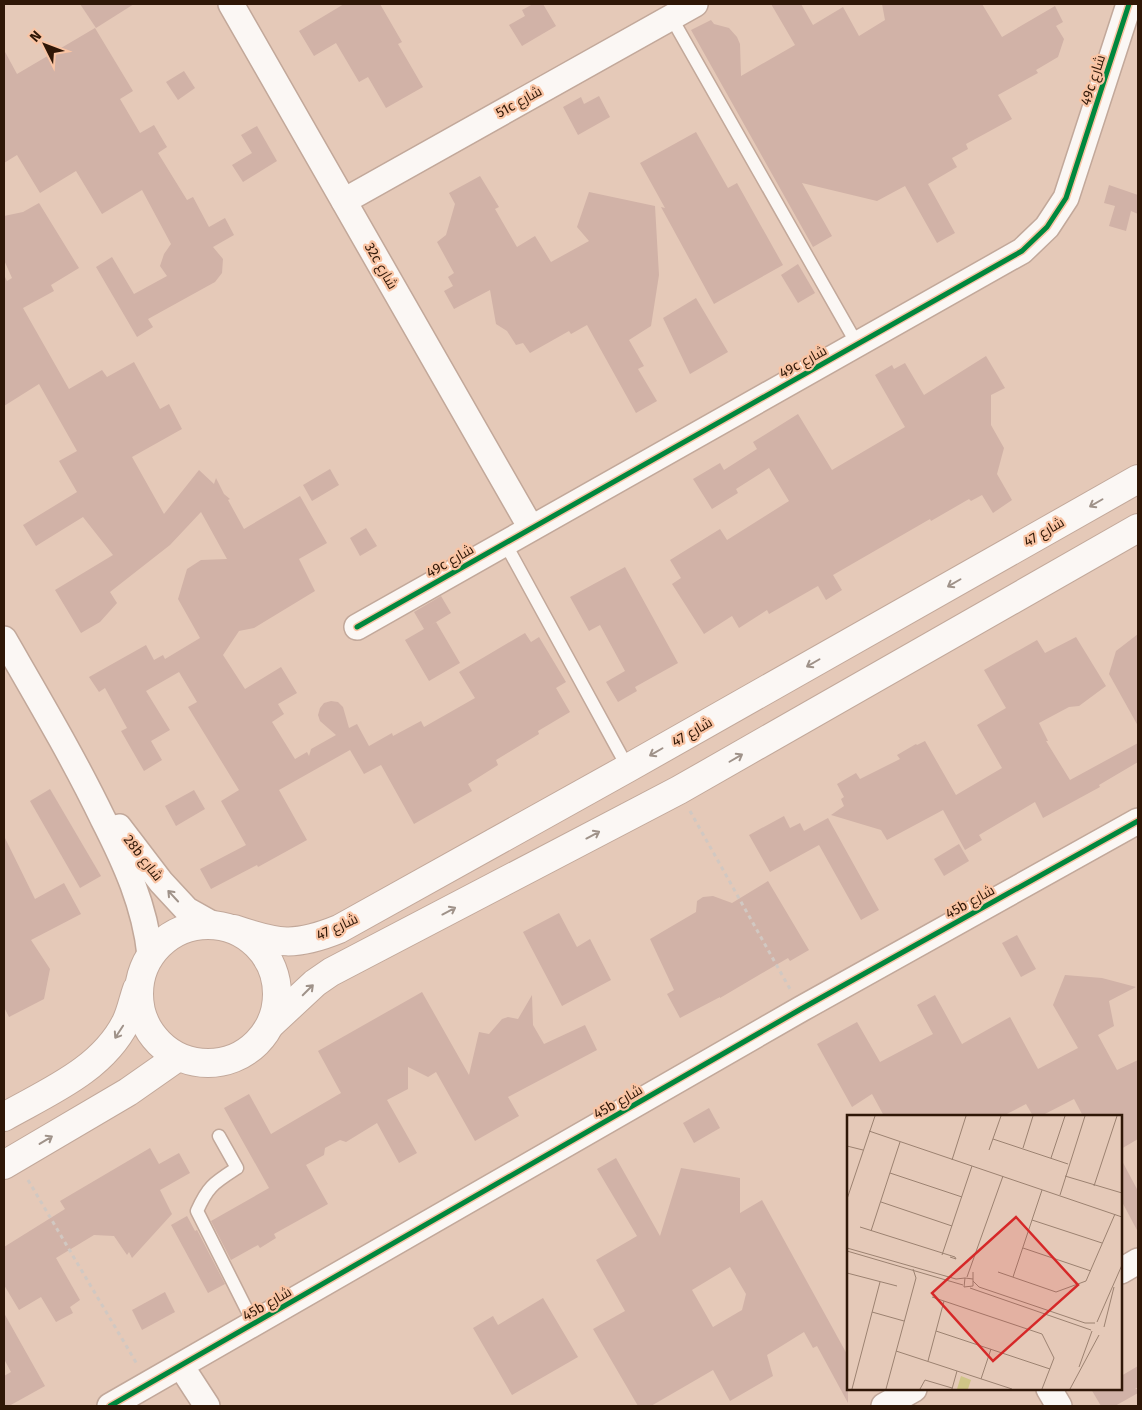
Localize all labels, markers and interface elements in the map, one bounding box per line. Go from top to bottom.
north arrow [20,20,70,70]
text: N [26,27,45,46]
street label: 49c شارع [1077,53,1109,107]
street label: 51c شارع [493,82,545,122]
street label: 32c شارع [361,240,401,292]
street label: 49c شارع [776,342,830,382]
one-way arrow [1089,498,1103,508]
street label: شارع 47 [1021,514,1067,550]
street label: 49c شارع [423,541,477,581]
one-way arrow [947,578,962,588]
one-way arrow [806,659,821,668]
street label: شارع 47 [669,714,715,750]
one-way arrow [650,747,664,757]
one-way arrow [728,752,742,762]
one-way arrow [585,830,600,839]
street label: 28b شارع [120,832,166,884]
street label: 45b شارع [942,882,998,922]
one-way arrow [168,889,179,902]
one-way arrow [441,906,456,915]
street label: شارع 47 [313,910,361,944]
one-way arrow [302,984,314,996]
one-way arrow [114,1025,124,1039]
street label: 45b شارع [591,1081,645,1123]
inset map [847,1115,1122,1390]
one-way arrow [38,1134,52,1144]
street label: 45b شارع [240,1283,294,1325]

